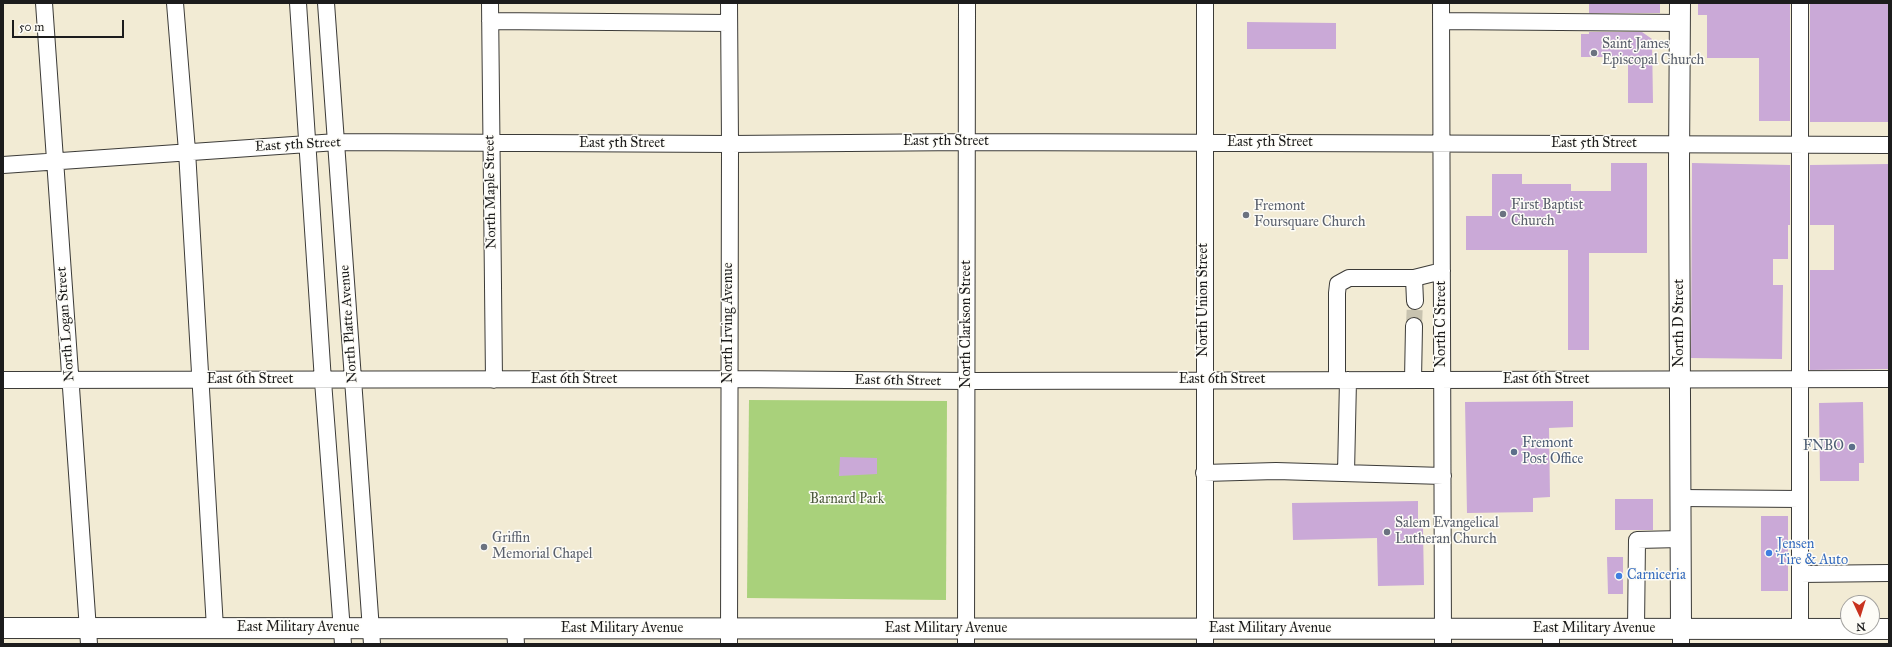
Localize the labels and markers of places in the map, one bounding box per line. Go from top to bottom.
place label: Saint James Episcopal Church [1602,37,1704,70]
marker: Saint James Episcopal Church [1589,48,1599,58]
place label: First Baptist Church [1511,198,1583,230]
place label: Fremont Foursquare Church [1254,199,1365,232]
marker: First Baptist Church [1498,209,1508,219]
marker: Fremont Foursquare Church [1241,210,1251,220]
place label: Fremont Post Office [1522,436,1583,468]
place label: FNBO [1803,439,1844,455]
marker: FNBO [1847,442,1857,452]
marker: Fremont Post Office [1509,447,1519,457]
place label: Salem Evangelical Lutheran Church [1395,516,1499,548]
marker: Salem Evangelical Lutheran Church [1382,527,1392,537]
place label: Griffin Memorial Chapel [492,531,593,564]
place label: Jensen Tire & Auto [1777,537,1848,570]
marker: Griffin Memorial Chapel [479,542,489,552]
marker: Jensen Tire & Auto [1764,548,1774,558]
place label: Carniceria [1627,568,1686,584]
marker: Carniceria [1614,571,1624,581]

